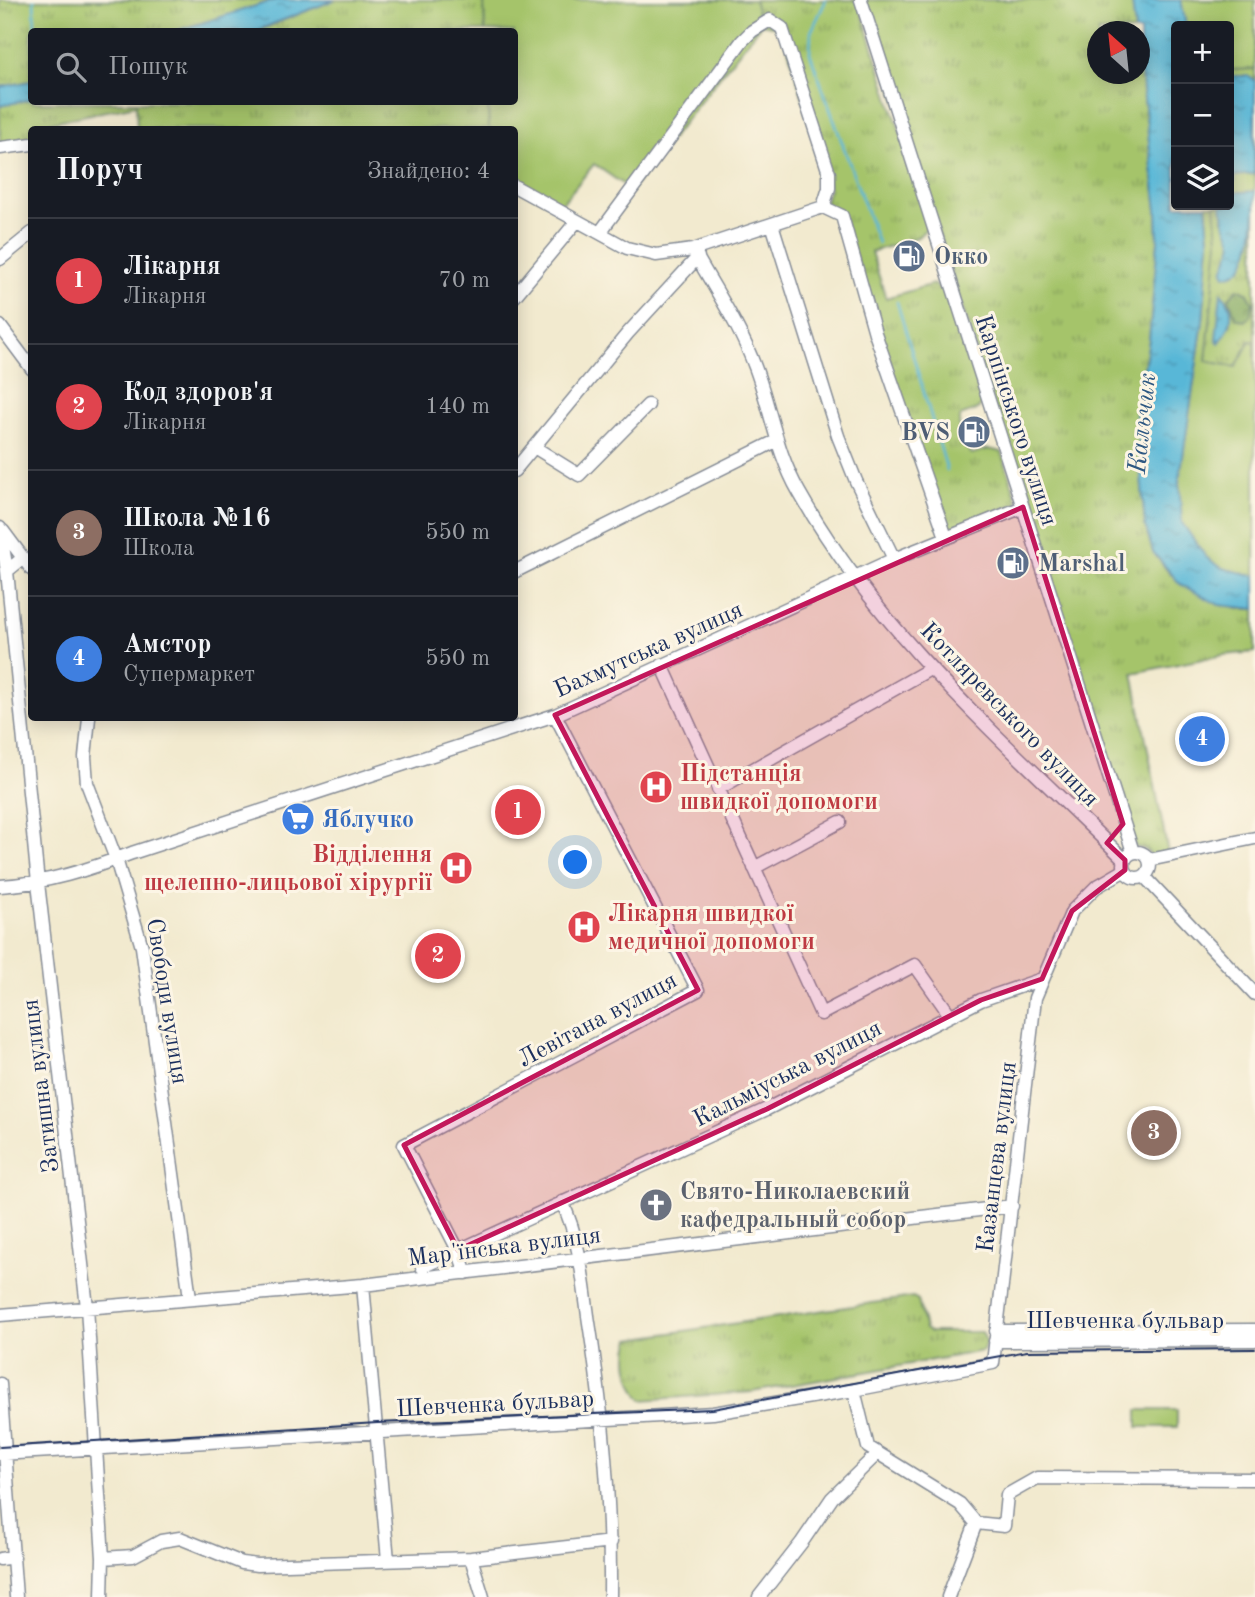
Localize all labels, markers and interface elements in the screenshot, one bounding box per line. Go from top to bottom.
north arrow [1087,21,1150,84]
map controls [1171,21,1234,210]
button: + [1171,21,1234,84]
search box [28,28,518,105]
icon: search [52,48,90,86]
text: Пошук [108,54,188,80]
button: − [1171,84,1234,147]
button: layers [1171,147,1234,210]
text: Поруч [56,156,143,186]
text: Знайдено: 4 [367,160,490,183]
fuel station icon: Окко [890,237,928,275]
place label: Окко [934,246,988,270]
text: Лікарня [123,254,221,280]
text: 1 [72,269,86,292]
text: 70 m [439,269,490,292]
text: Лікарня [123,285,207,308]
street label: Карпінського вулиця [970,312,1061,529]
water label: Кальчик [1125,372,1161,476]
text: Код здоров'я [123,380,273,406]
text: 2 [72,395,86,418]
text: 140 m [425,395,490,418]
text: Лікарня [123,411,207,434]
fuel station icon: BVS [955,413,993,451]
place label: BVS [901,422,950,446]
text: Школа №16 [123,506,270,532]
text: 3 [72,521,86,544]
text: 550 m [425,521,490,544]
text: Школа [123,537,194,560]
fuel station icon: Marshal [994,544,1032,582]
place label: Marshal [1038,553,1125,577]
street label: Бахмутська вулиця [551,598,747,703]
street label: Котляревського вулиця [915,619,1103,812]
text: Амстор [123,632,211,658]
text: 4 [72,647,86,670]
text: 550 m [425,647,490,670]
text: Супермаркет [123,663,255,686]
pin: 4 [1179,713,1225,765]
place label: Підстанція швидкої допомоги [680,763,878,815]
hospital icon: Підстанція швидкої допомоги [637,768,675,806]
pin: 1 [495,786,541,838]
supermarket icon: Яблучко [279,800,317,838]
place label: Яблучко [322,809,414,833]
place label: Відділення щелепно-лицьової хірургії [144,844,432,896]
your location [558,845,592,879]
hospital icon: Відділення щелепно-лицьової хірургії [437,849,475,887]
place label: Лікарня швидкої медичної допомоги [608,903,815,955]
hospital icon: Лікарня швидкої медичної допомоги [565,908,603,946]
street label: Свободи вулиця [141,917,191,1086]
pin: 2 [415,930,461,982]
street label: Левітана вулиця [515,969,681,1073]
street label: Затишна вулиця [19,998,65,1174]
street label: Кальміуська вулиця [690,1017,886,1133]
street label: Казанцева вулиця [974,1060,1022,1254]
pin: 3 [1131,1107,1177,1159]
place label: Свято-Николаевский кафедральный собор [680,1181,910,1233]
church icon: Свято-Николаевский кафедральный собор [637,1186,675,1224]
street label: Мар'їнська вулиця [406,1224,602,1272]
street label: Шевченка бульвар [1026,1310,1224,1334]
street label: Шевченка бульвар [396,1388,595,1422]

